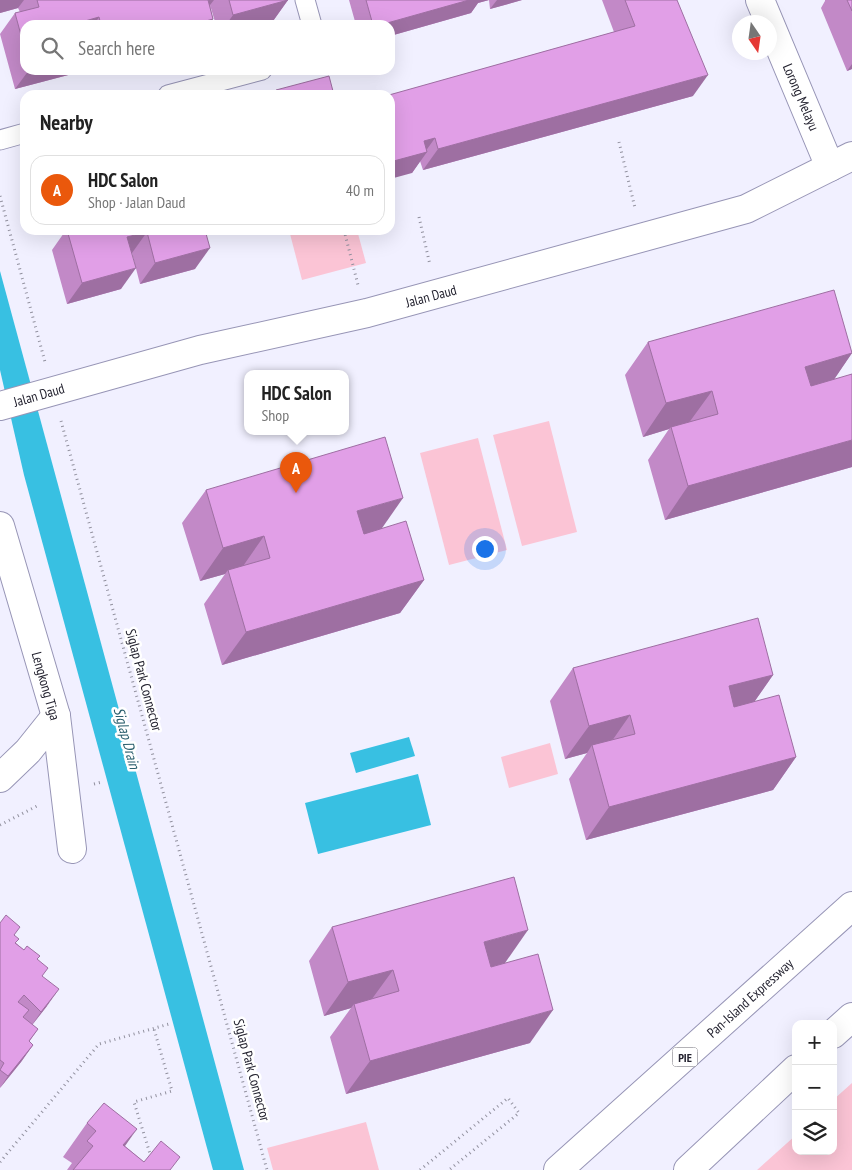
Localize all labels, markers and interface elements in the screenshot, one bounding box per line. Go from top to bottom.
north arrow [732,15,777,60]
search box [20,20,395,75]
icon: search [38,34,66,62]
text: Search here [78,36,155,60]
street label: Lorong Melayu [779,61,823,133]
text: Nearby [40,109,93,136]
text: HDC Salon [88,168,158,192]
text: A [53,180,61,200]
text: 40 m [346,180,374,200]
text: Shop · Jalan Daud [88,192,185,212]
street label: Jalan Daud [403,281,458,312]
popup [244,370,349,435]
street label: Jalan Daud [11,379,66,411]
text: HDC Salon [261,381,332,405]
text: Shop [261,405,289,425]
pin: A [280,452,312,493]
your location [472,536,498,562]
street label: Siglap Park Connector [122,627,166,733]
street label: Lengkong Tiga [28,650,64,722]
water label: Siglap Drain [110,705,145,772]
street label: Pan-Island Expressway [703,954,797,1041]
street label: Siglap Park Connector [230,1017,274,1123]
map controls [792,1020,837,1155]
button: + [792,1020,837,1065]
road number: PIE [672,1048,698,1066]
button: − [792,1065,837,1110]
button: layers [792,1110,837,1155]

